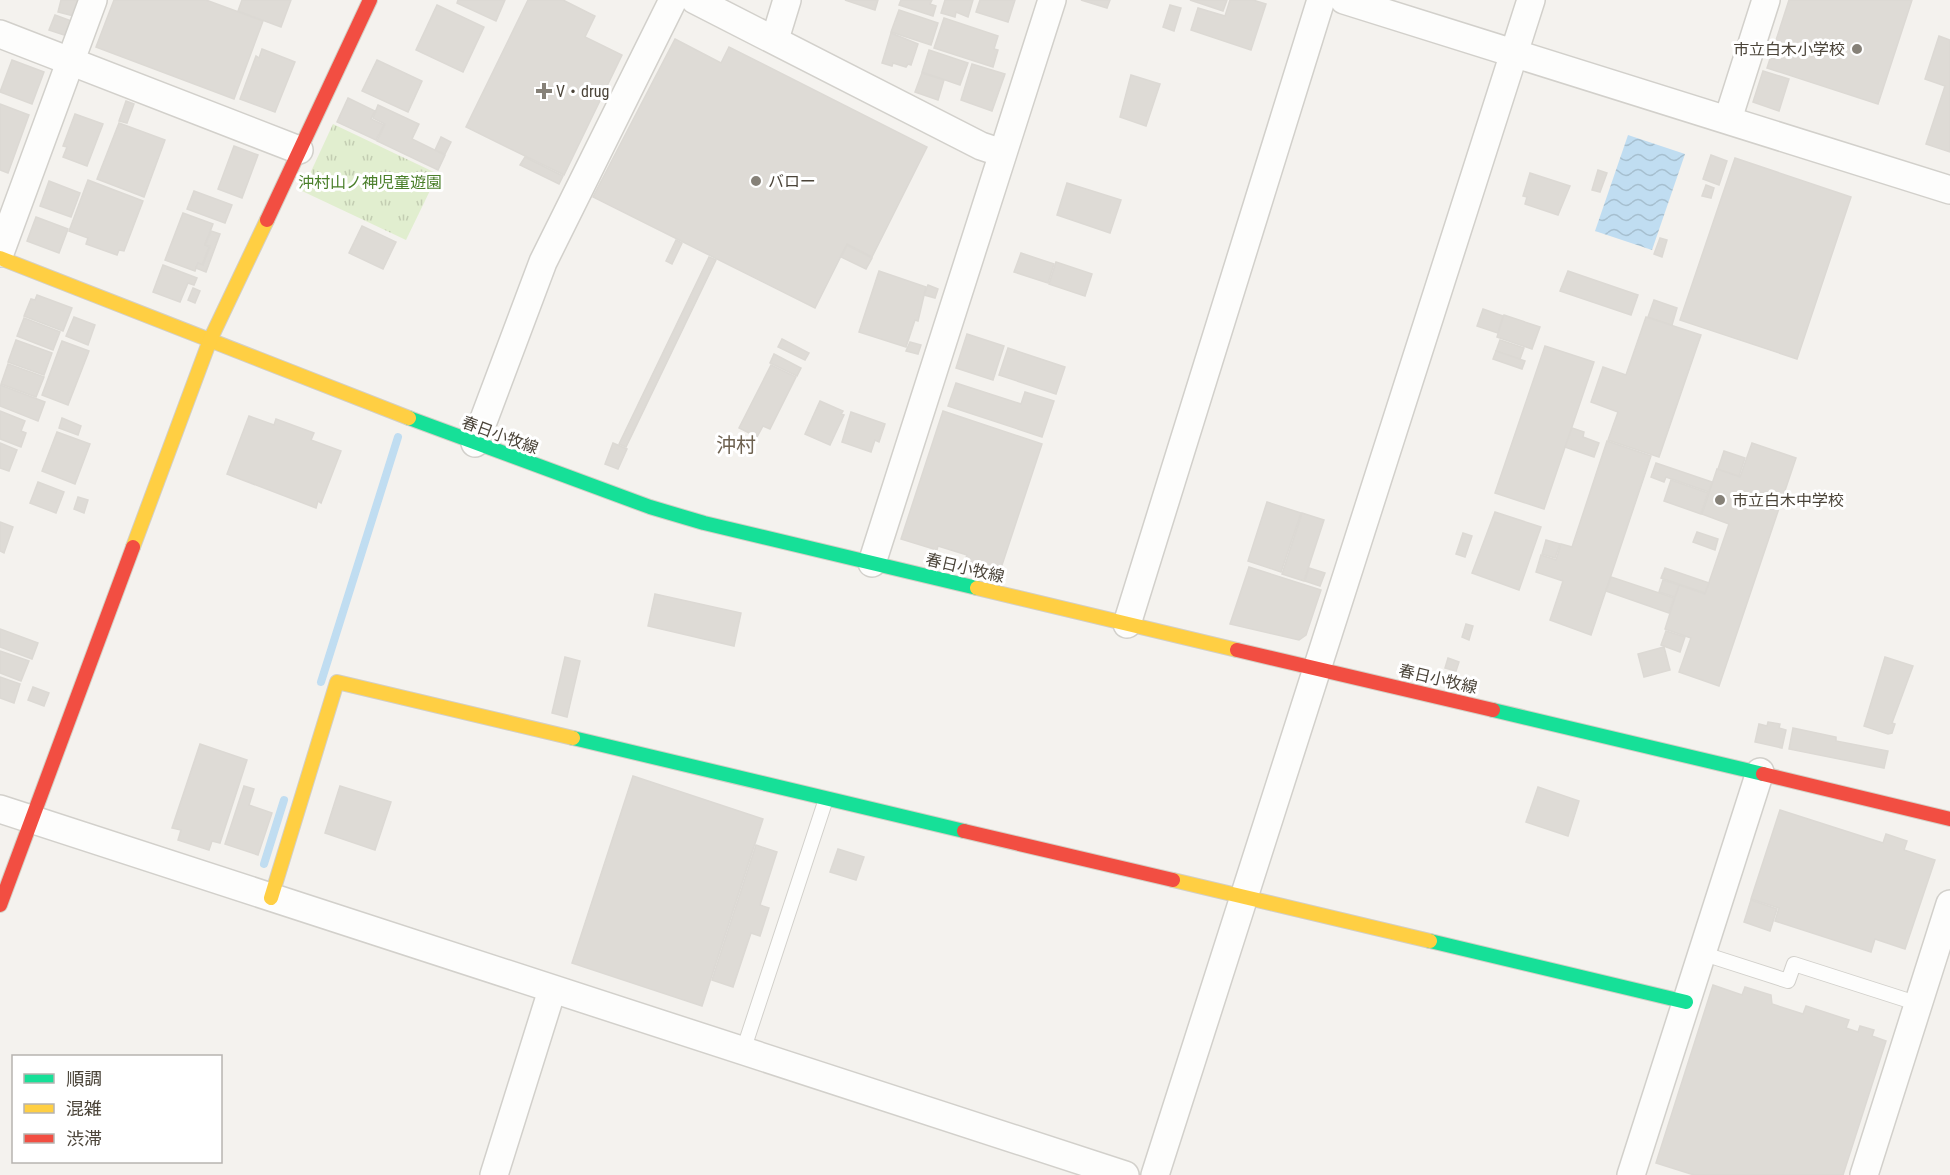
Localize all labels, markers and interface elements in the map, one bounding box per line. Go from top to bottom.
place label: 市立白木小学校 [1733,40,1845,59]
marker: 市立白木小学校 [1850,42,1864,56]
place label: V・drug [556,82,609,101]
marker: V・drug [537,84,551,98]
place label: バロー [768,172,816,191]
park label: 沖村山ノ神児童遊園 [298,173,442,192]
marker: バロー [749,174,763,188]
street label: 春日小牧線 [459,412,541,458]
district label: 沖村 [716,433,756,457]
place label: 市立白木中学校 [1732,491,1844,510]
marker: 市立白木中学校 [1713,493,1727,507]
street label: 春日小牧線 [924,550,1006,586]
street label: 春日小牧線 [1397,661,1479,697]
legend [12,1055,222,1163]
text: 順調 [66,1068,102,1089]
text: 混雑 [66,1098,102,1119]
text: 渋滞 [66,1128,102,1149]

